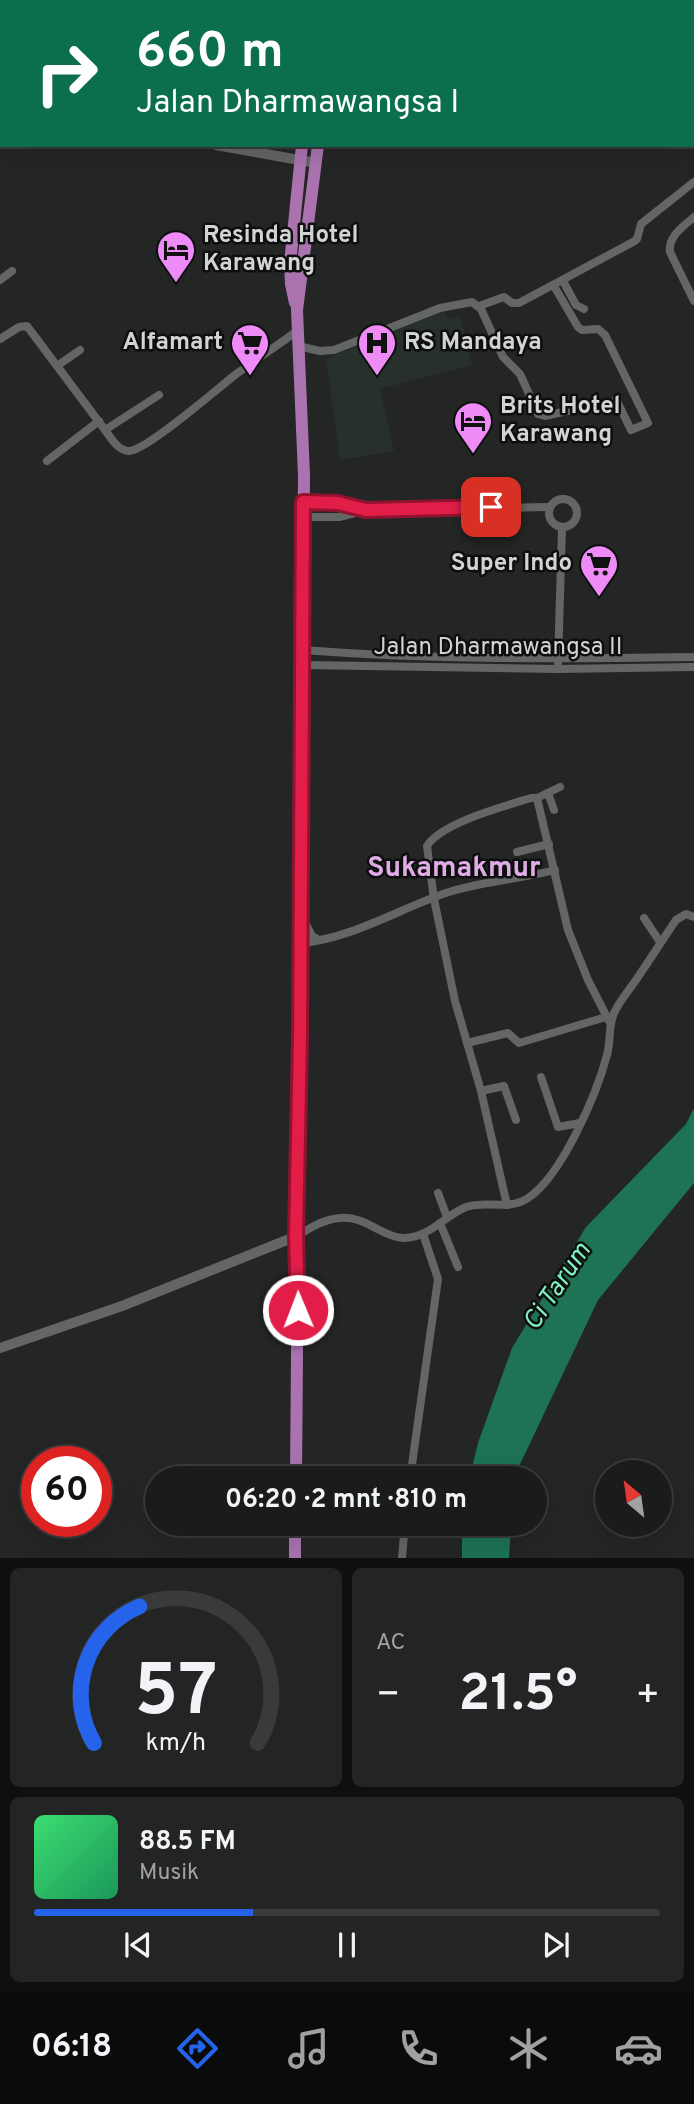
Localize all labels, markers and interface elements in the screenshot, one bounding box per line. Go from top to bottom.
text: 660 m [136,23,284,85]
icon: right [21,28,112,119]
text: Jalan Dharmawangsa I [136,84,459,124]
place label: Resinda Hotel Karawang [203,221,358,279]
hotel icon: Resinda Hotel Karawang [155,229,197,284]
supermarket icon: Alfamart [229,322,271,377]
hospital icon: RS Mandaya [356,322,398,377]
place label: Alfamart [123,328,223,358]
place label: RS Mandaya [404,328,542,358]
place label: Brits Hotel Karawang [500,392,621,450]
hotel icon: Brits Hotel Karawang [452,400,494,455]
pin [461,477,521,537]
icon: arrive [472,488,510,526]
supermarket icon: Super Indo [578,543,620,598]
place label: Super Indo [451,549,572,579]
street label: Jalan Dharmawangsa II [373,633,623,663]
district label: Sukamakmur [367,851,541,887]
water label: Ci Tarum [517,1236,600,1337]
position arrow [261,1273,335,1347]
speed limit sign: 60 [21,1446,112,1537]
north arrow [595,1460,672,1536]
map controls [595,1460,672,1537]
text: 06:20 · 2 mnt · 810 m [225,1484,467,1517]
text: AC [376,1629,405,1658]
text: 57 [134,1650,218,1742]
text: 21.5° [459,1663,577,1729]
text: − [376,1672,401,1721]
text: + [635,1672,660,1721]
text: km/h [146,1728,206,1760]
text: 88.5 FM [139,1826,236,1859]
text: Musik [139,1859,199,1888]
icon: previous [119,1926,157,1964]
icon: pause [328,1926,366,1964]
icon: next [537,1926,575,1964]
icon: directions [173,2024,222,2073]
icon: music [284,2024,333,2073]
icon: phone [394,2024,443,2073]
icon: climate [504,2024,553,2073]
icon: car [614,2024,663,2073]
text: 06:18 [31,2028,112,2068]

